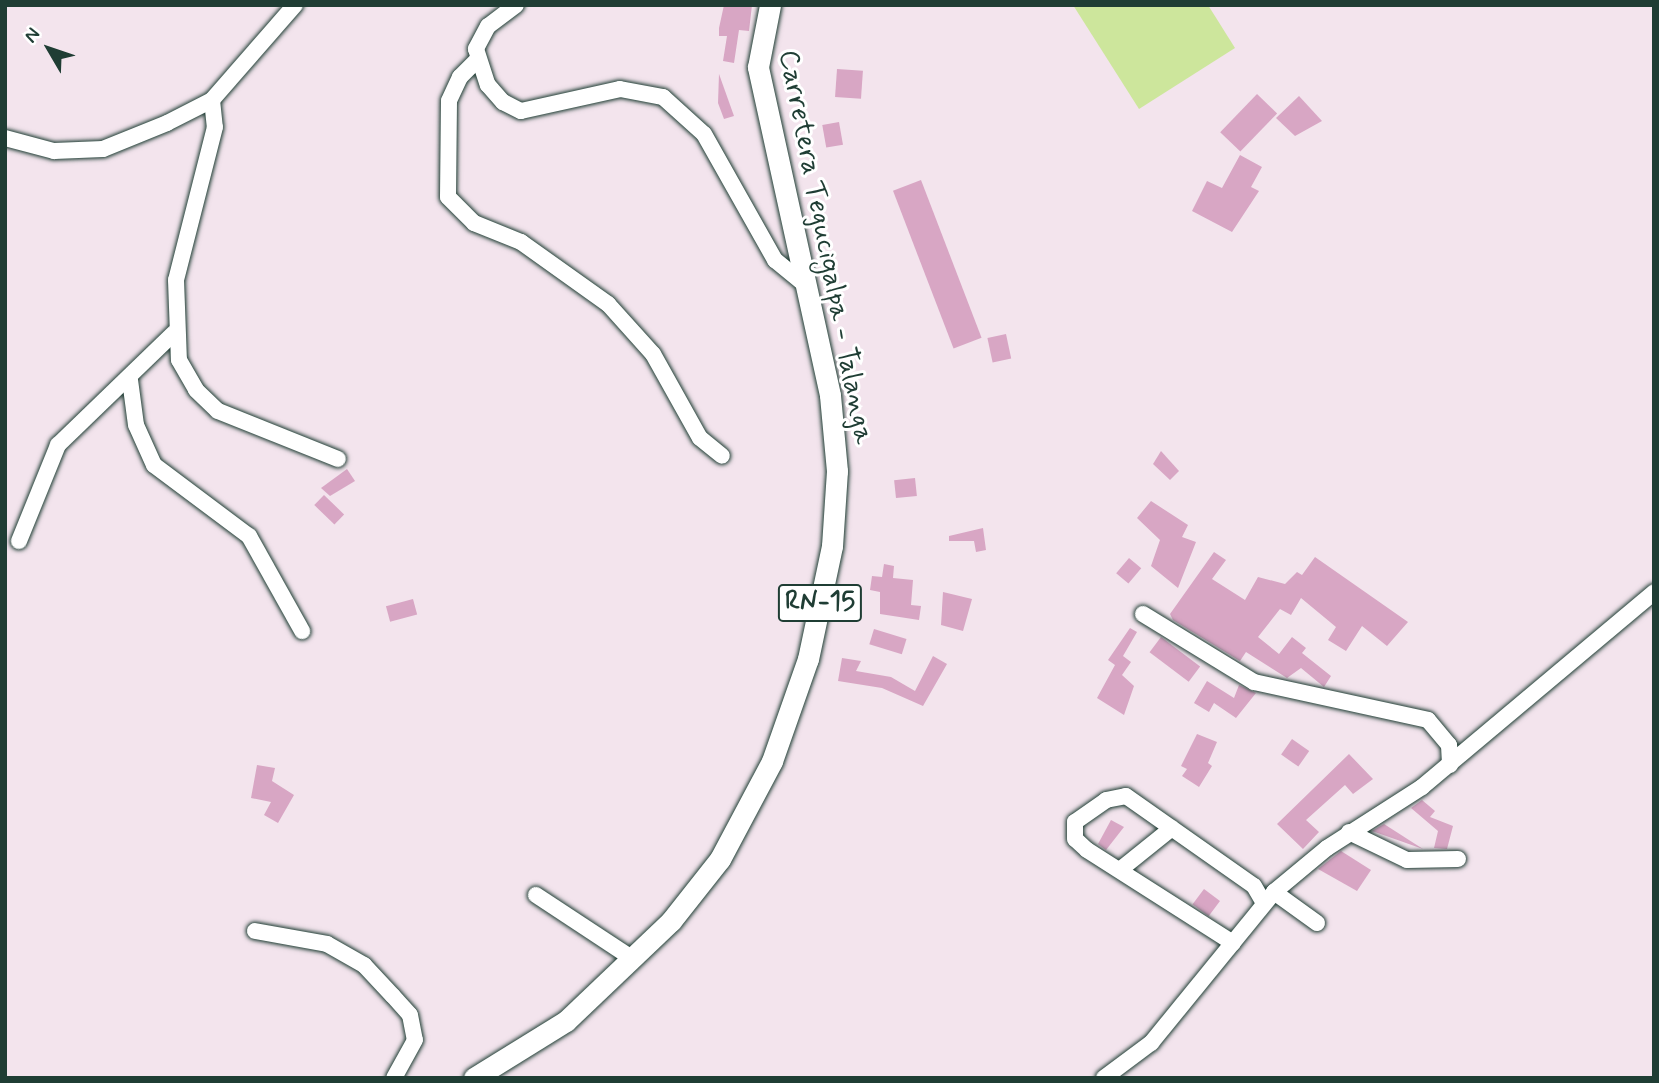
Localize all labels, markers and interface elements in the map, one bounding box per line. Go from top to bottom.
north arrow [14,14,84,84]
text: N [19,23,46,48]
street label: Carretera Tegucigalpa - Talanga [772,56,878,438]
road number: RN-15 [776,580,864,625]

